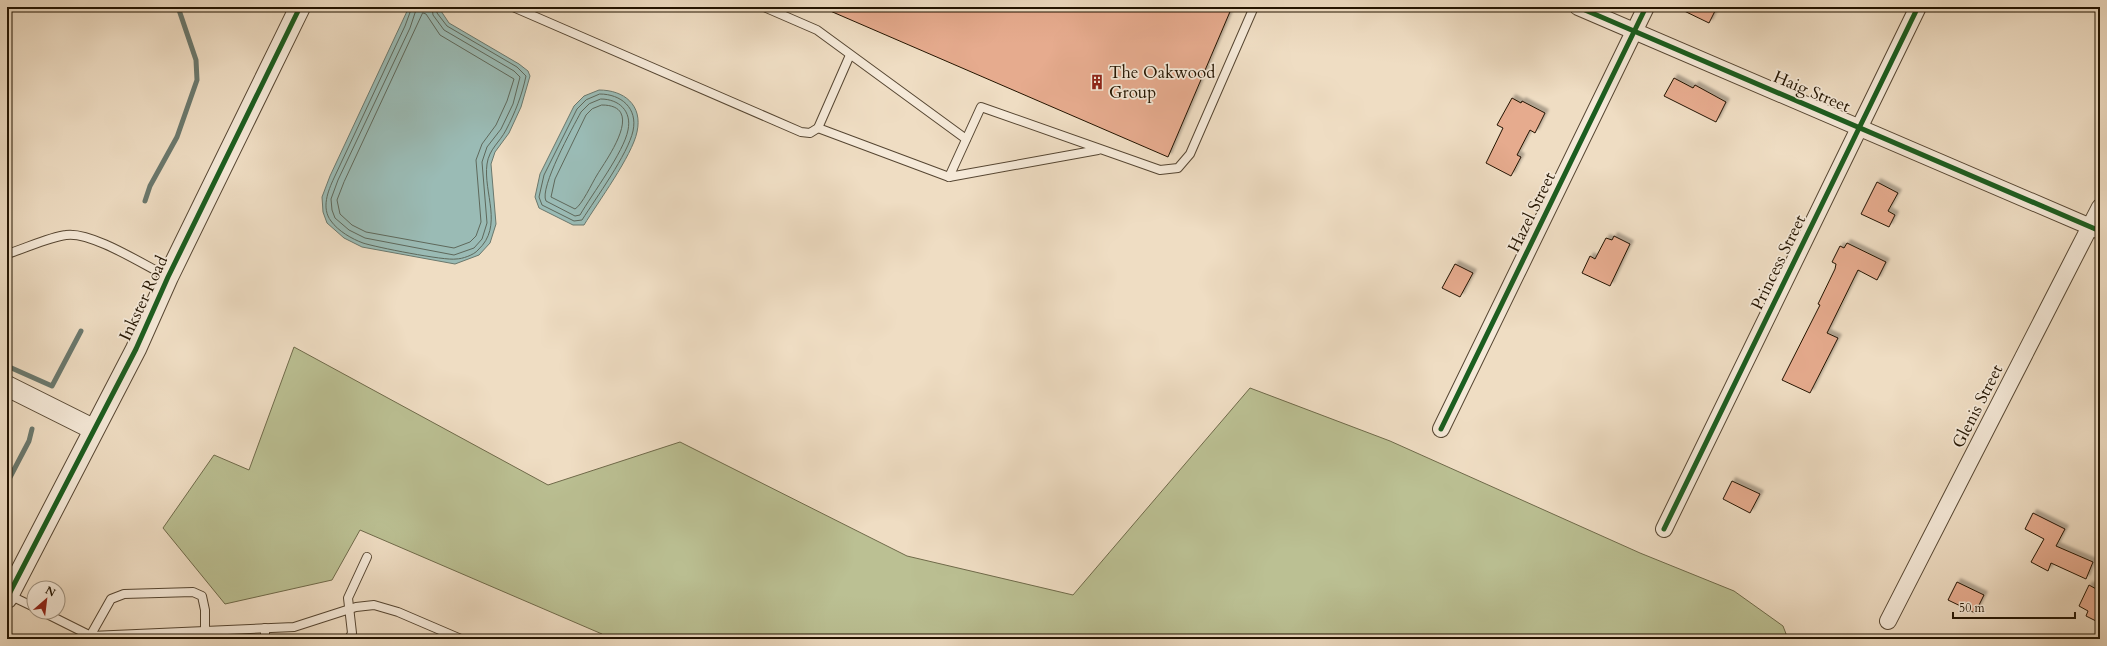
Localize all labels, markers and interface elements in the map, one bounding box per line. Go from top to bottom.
place label: The Oakwood Group [1109,61,1215,104]
street label: Haig Street [1770,65,1854,118]
building icon: The Oakwood Group [1088,73,1106,91]
street label: Hazel Street [1502,168,1561,256]
street label: Princess Street [1746,210,1812,314]
street label: Inkster Road [114,252,173,345]
street label: Glenis Street [1947,360,2009,452]
north arrow [26,580,66,620]
text: N [43,583,59,601]
scale bar [1953,594,2075,620]
text: 50 m [1959,600,1986,616]

